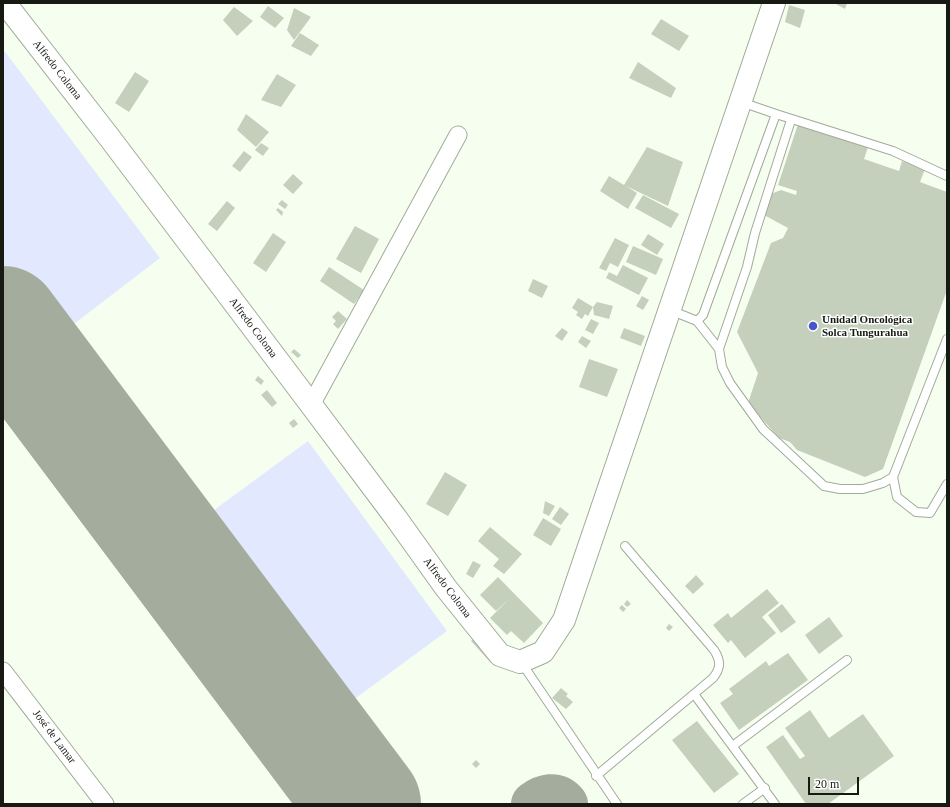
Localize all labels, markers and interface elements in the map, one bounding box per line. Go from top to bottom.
street label: Alfredo Coloma [30,38,84,102]
street label: Alfredo Coloma [226,295,280,361]
place label: Unidad Oncológica Solca Tungurahua [822,313,912,339]
marker: Unidad Oncológica Solca Tungurahua [807,320,819,332]
street label: Alfredo Coloma [420,555,474,621]
street label: José de Lamar [30,708,78,766]
scale bar [810,769,861,795]
text: 20 m [815,777,839,791]

